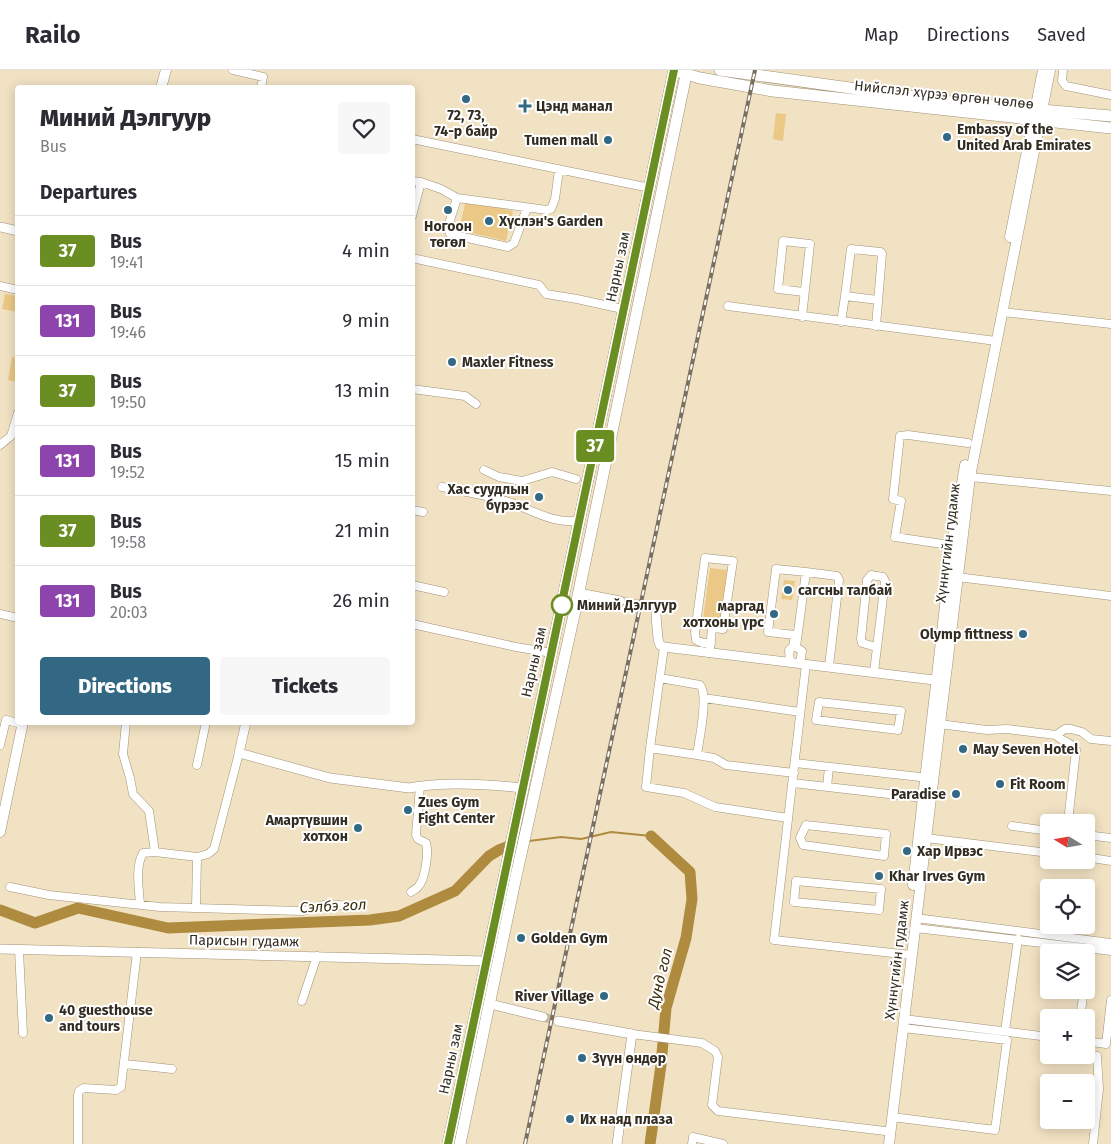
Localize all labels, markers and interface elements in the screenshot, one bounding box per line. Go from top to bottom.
text: Railo [25,21,81,49]
text: Map [864,24,899,46]
text: Directions [927,24,1009,46]
text: Saved [1037,24,1086,46]
street label: Нийслэл хүрээ өргөн чөлөө [853,77,1035,113]
marker: 72, 73, 74-р байр [460,93,472,105]
place label: Цэнд манал [536,98,613,115]
marker: Цэнд манал [518,99,532,113]
button: heart [338,102,390,154]
text: Миний Дэлгуур [40,104,211,132]
place label: 72, 73, 74-р байр [434,107,498,140]
place label: Embassy of the United Arab Emirates [957,121,1091,154]
marker: Embassy of the United Arab Emirates [941,131,953,143]
place label: Tumen mall [524,132,599,149]
marker: Tumen mall [602,134,614,146]
text: Bus [40,137,67,156]
text: Departures [40,181,137,204]
marker: Ногоон төгөл [442,204,454,216]
place label: Хүслэн's Garden [498,213,603,230]
marker: Хүслэн's Garden [483,215,495,227]
place label: Ногоон төгөл [424,218,472,251]
text: Bus [110,230,142,253]
street label: Нарны зам [602,230,634,304]
text: 4 min [342,239,390,262]
text: 37 [59,240,76,262]
text: 19:41 [110,253,144,272]
text: Bus [110,300,142,323]
text: 9 min [342,309,390,332]
text: 131 [55,310,80,332]
text: 19:46 [110,323,146,342]
place label: Maxler Fitness [462,354,554,371]
marker: Maxler Fitness [446,356,458,368]
text: Bus [110,370,142,393]
text: 13 min [334,379,390,402]
text: 37 [59,380,76,402]
text: 19:50 [110,393,146,412]
line badge: 37 [572,430,618,462]
text: 37 [586,435,604,457]
text: Bus [110,440,142,463]
text: 15 min [334,449,390,472]
text: 131 [55,450,80,472]
text: 19:52 [110,463,145,482]
place label: Хас суудлын бүрээс [447,481,529,514]
street label: Хүннүгийн гудамж [932,482,964,604]
marker: Хас суудлын бүрээс [533,491,545,503]
text: Bus [110,510,142,533]
text: 21 min [335,519,390,542]
text: 37 [59,520,76,542]
text: 19:58 [110,533,146,552]
text: Bus [110,580,142,603]
place label: сагсны талбай [798,582,892,599]
marker: сагсны талбай [782,584,794,596]
text: 26 min [333,589,390,612]
text: 131 [55,590,80,612]
marker: Миний Дэлгуур [551,594,573,616]
place label: Миний Дэлгуур [577,597,677,614]
place label: маргад хотхоны үрс [682,598,764,631]
text: 20:03 [110,603,147,622]
marker: маргад хотхоны үрс [768,608,780,620]
street label: Нарны зам [518,625,550,699]
place label: Olymp fittness [920,626,1013,643]
marker: Olymp fittness [1017,628,1029,640]
button: Directions [40,657,210,715]
button: Tickets [220,657,390,715]
place label: May Seven Hotel [973,741,1079,758]
marker: May Seven Hotel [957,743,969,755]
place label: Fit Room [1010,776,1066,793]
marker: Fit Room [994,778,1006,790]
place label: Paradise [891,786,946,803]
marker: Paradise [950,788,962,800]
place label: Zues Gym Fight Center [418,794,495,827]
marker: Zues Gym Fight Center [402,804,414,816]
place label: Амартүвшин хотхон [265,812,348,845]
north arrow [1040,814,1095,869]
map controls [1040,814,1095,1129]
marker: Амартүвшин хотхон [352,822,364,834]
place label: Хар Ирвэс [916,843,983,860]
marker: Хар Ирвэс [901,845,913,857]
place label: Khar Irves Gym [889,868,985,885]
marker: Khar Irves Gym [873,870,885,882]
button: locate [1040,879,1095,934]
water label: Сэлбэ гол [299,895,367,917]
street label: Хүннүгийн гудамж [881,899,913,1021]
place label: Golden Gym [531,930,608,947]
street label: Парисын гудамж [189,932,299,950]
marker: Golden Gym [515,932,527,944]
button: layers [1040,944,1095,999]
water label: Дунд гол [644,946,676,1011]
place label: River Village [515,988,594,1005]
marker: River Village [598,990,610,1002]
place label: 40 guesthouse and tours [59,1002,153,1035]
button: + [1040,1009,1095,1064]
marker: 40 guesthouse and tours [43,1012,55,1024]
street label: Нарны зам [435,1022,467,1096]
place label: Зүүн өндөр [591,1050,666,1067]
marker: Зүүн өндөр [576,1052,588,1064]
button: − [1040,1074,1095,1129]
place label: Их наяд плаза [580,1111,673,1128]
marker: Их наяд плаза [564,1113,576,1125]

